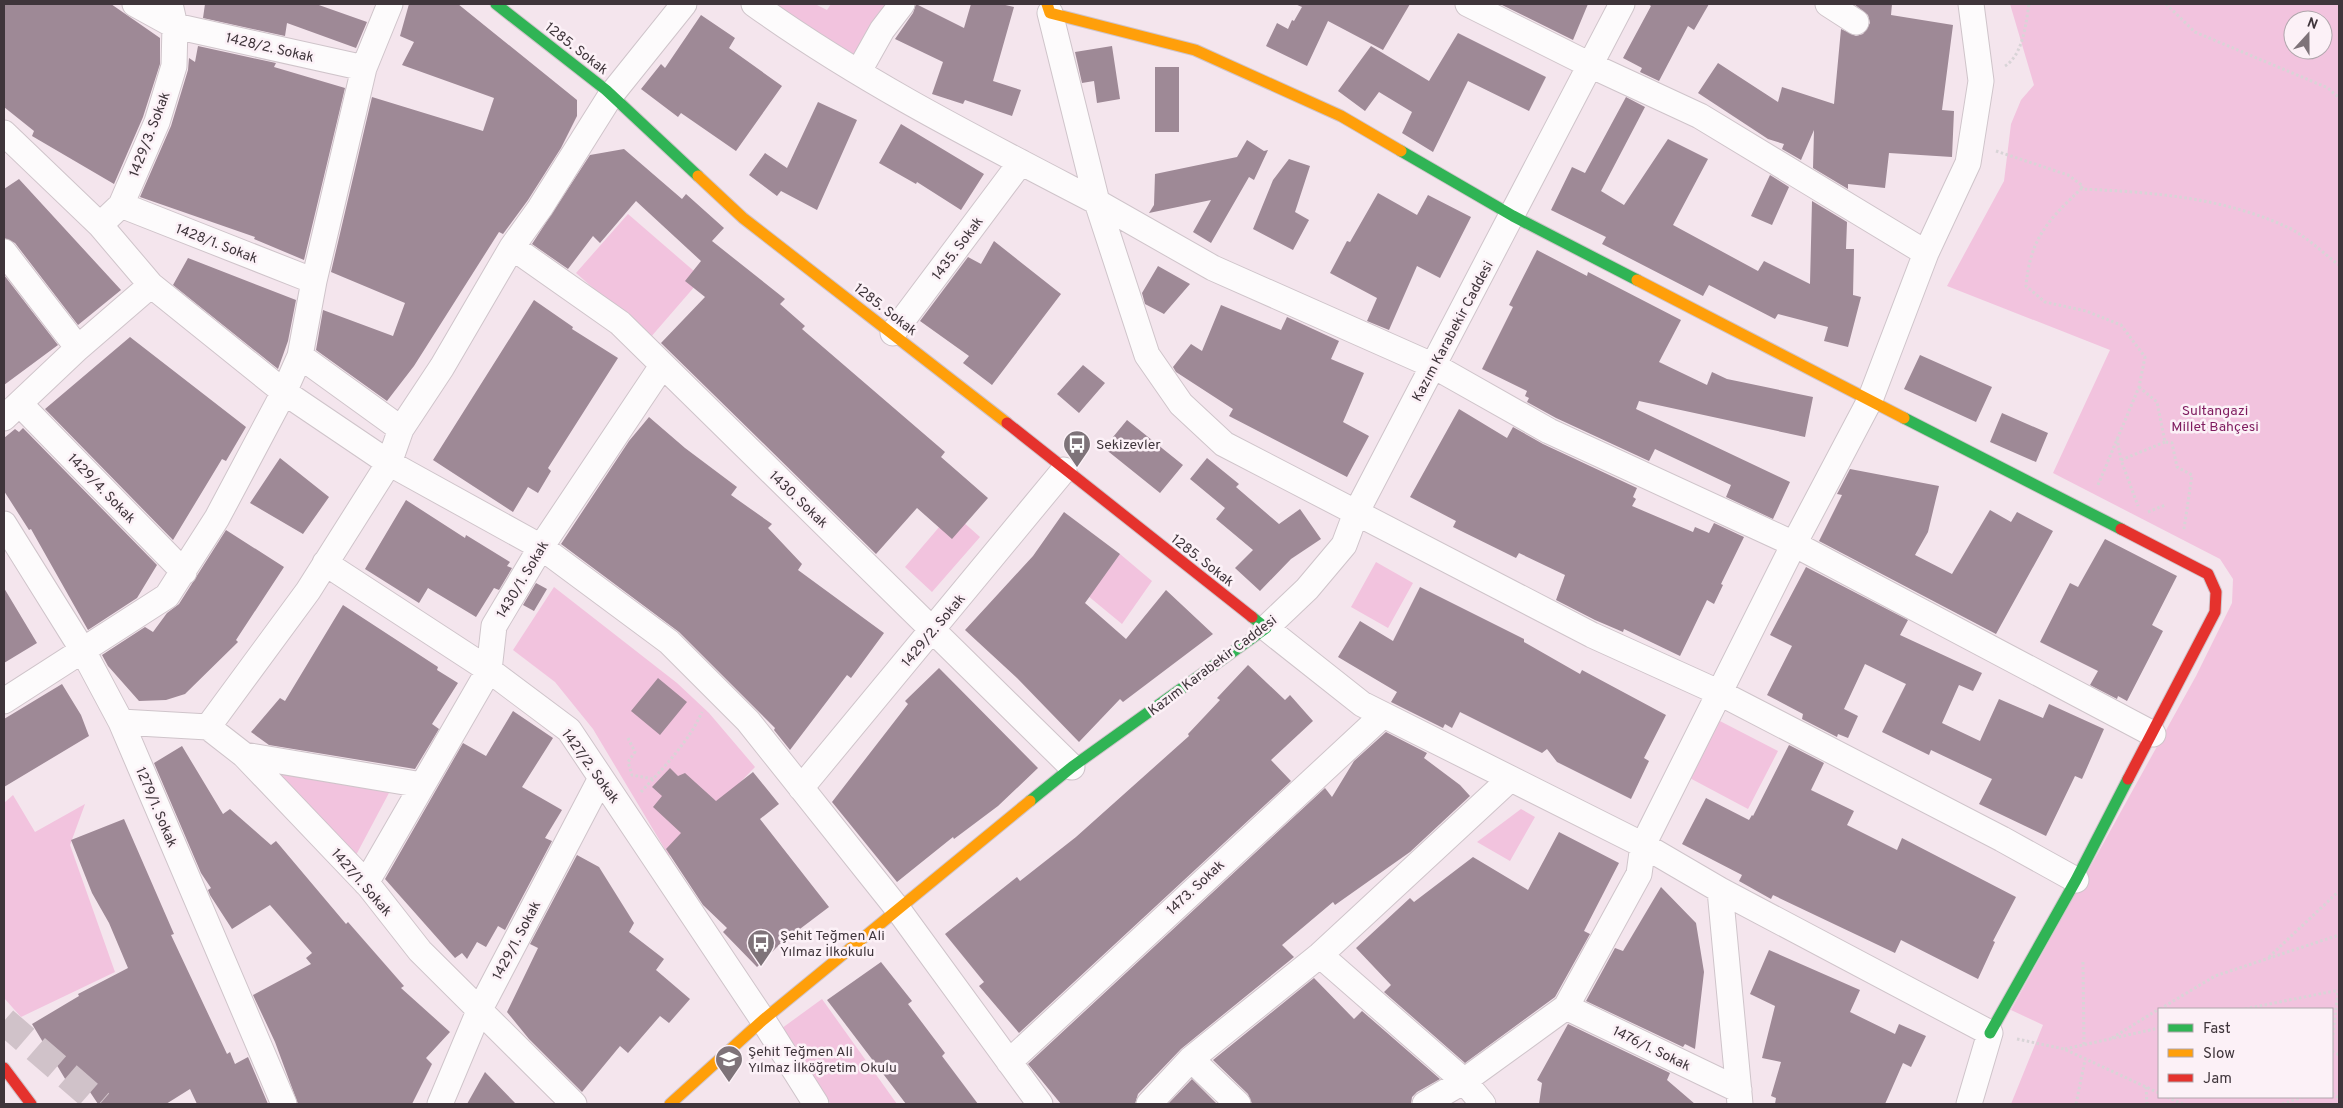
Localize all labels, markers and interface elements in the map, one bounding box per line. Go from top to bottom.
north arrow [2283,10,2333,60]
text: N [2304,15,2320,34]
street label: 1285. Sokak [541,19,611,79]
street label: 1428/2. Sokak [224,30,315,67]
street label: 1429/3. Sokak [126,89,174,180]
street label: 1435. Sokak [929,214,988,284]
street label: 1428/1. Sokak [173,221,260,268]
street label: Kazım Karabekir Caddesi [1409,259,1498,405]
street label: 1285. Sokak [850,280,920,340]
park label: Sultangazi Millet Bahçesi [2171,403,2259,436]
bus stop icon: Sekizevler [1062,429,1092,468]
place label: Sekizevler [1096,437,1161,454]
street label: 1429/4. Sokak [63,451,138,527]
street label: 1430. Sokak [765,468,831,532]
street label: 1285. Sokak [1167,531,1237,591]
street label: 1430/1. Sokak [494,538,553,622]
street label: 1429/2. Sokak [899,591,970,671]
street label: Kazım Karabekir Caddesi [1145,612,1281,720]
street label: 1427/2. Sokak [557,726,622,807]
street label: 1279/1. Sokak [131,765,180,850]
street label: 1427/1. Sokak [327,846,395,920]
street label: 1473. Sokak [1163,857,1229,919]
street label: 1429/1. Sokak [489,898,545,983]
bus stop icon: Şehit Teğmen Ali Yılmaz İlkokulu [746,928,776,967]
place label: Şehit Teğmen Ali Yılmaz İlkokulu [780,928,885,961]
legend [2158,1008,2333,1098]
text: Fast [2203,1020,2231,1039]
street label: 1476/1. Sokak [1610,1023,1693,1076]
school or university icon: Şehit Teğmen Ali Yılmaz İlköğretim Okulu [714,1044,744,1083]
place label: Şehit Teğmen Ali Yılmaz İlköğretim Okulu [748,1044,897,1077]
text: Slow [2203,1045,2235,1064]
text: Jam [2203,1070,2232,1089]

